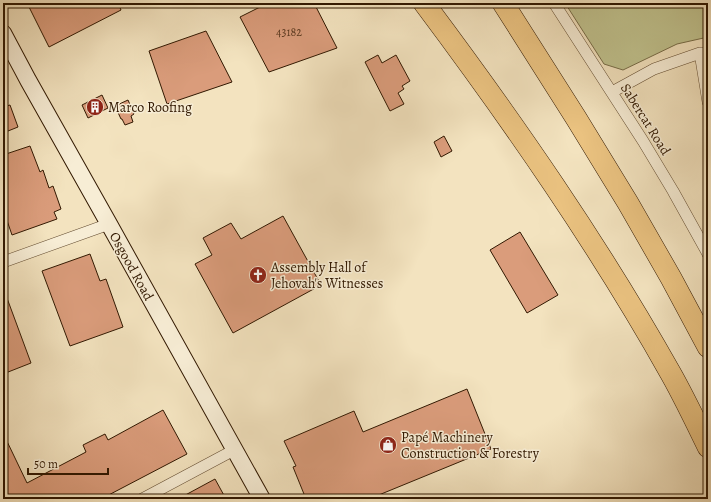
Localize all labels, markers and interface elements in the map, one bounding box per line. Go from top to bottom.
house number: 43182 [276,24,302,40]
street label: Sabercat Road [616,80,675,159]
building icon: Marco Roofing [85,97,105,117]
place label: Marco Roofing [108,98,192,117]
street label: Osgood Road [105,229,158,304]
place label: Assembly Hall of Jehovah's Witnesses [270,258,383,293]
church icon: Assembly Hall of Jehovah's Witnesses [248,265,268,285]
place label: Papé Machinery Construction & Forestry [401,428,540,463]
shop icon: Papé Machinery Construction & Forestry [378,435,398,455]
scale bar [28,450,108,476]
text: 50 m [34,456,58,472]

